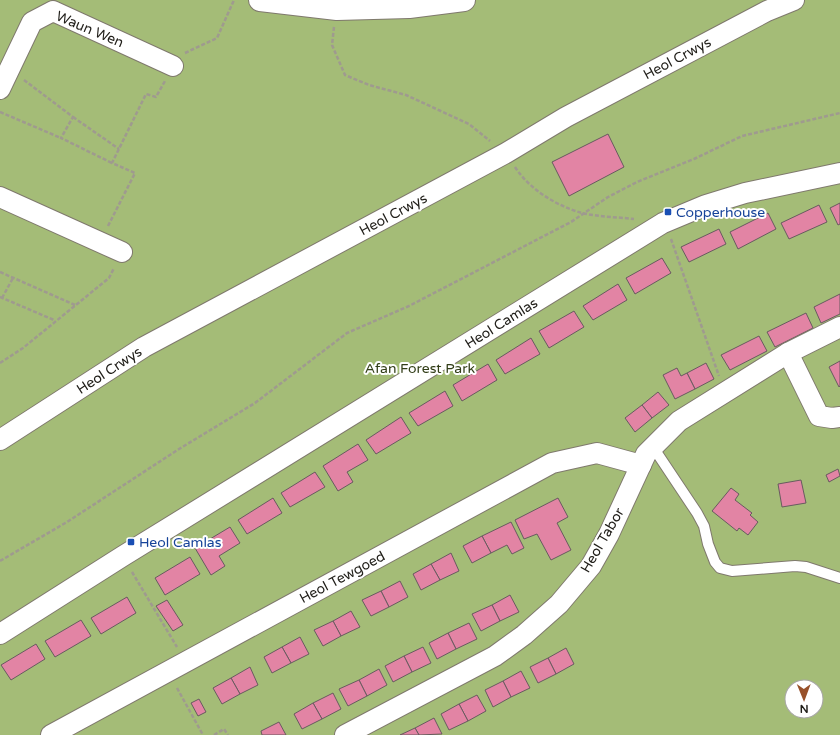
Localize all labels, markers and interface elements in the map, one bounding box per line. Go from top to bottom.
street label: Waun Wen [53,8,126,51]
street label: Heol Crwys [640,33,714,83]
street label: Heol Crwys [356,189,430,239]
place label: Copperhouse [676,204,765,221]
marker: Copperhouse [663,207,673,217]
street label: Heol Camlas [462,294,541,352]
street label: Heol Crwys [74,343,145,398]
park label: Afan Forest Park [365,360,476,377]
street label: Heol Tabor [577,504,628,576]
place label: Heol Camlas [139,534,222,551]
marker: Heol Camlas [126,537,136,547]
street label: Heol Tewgoed [297,548,388,607]
north arrow [784,679,824,719]
text: N [800,702,809,715]

